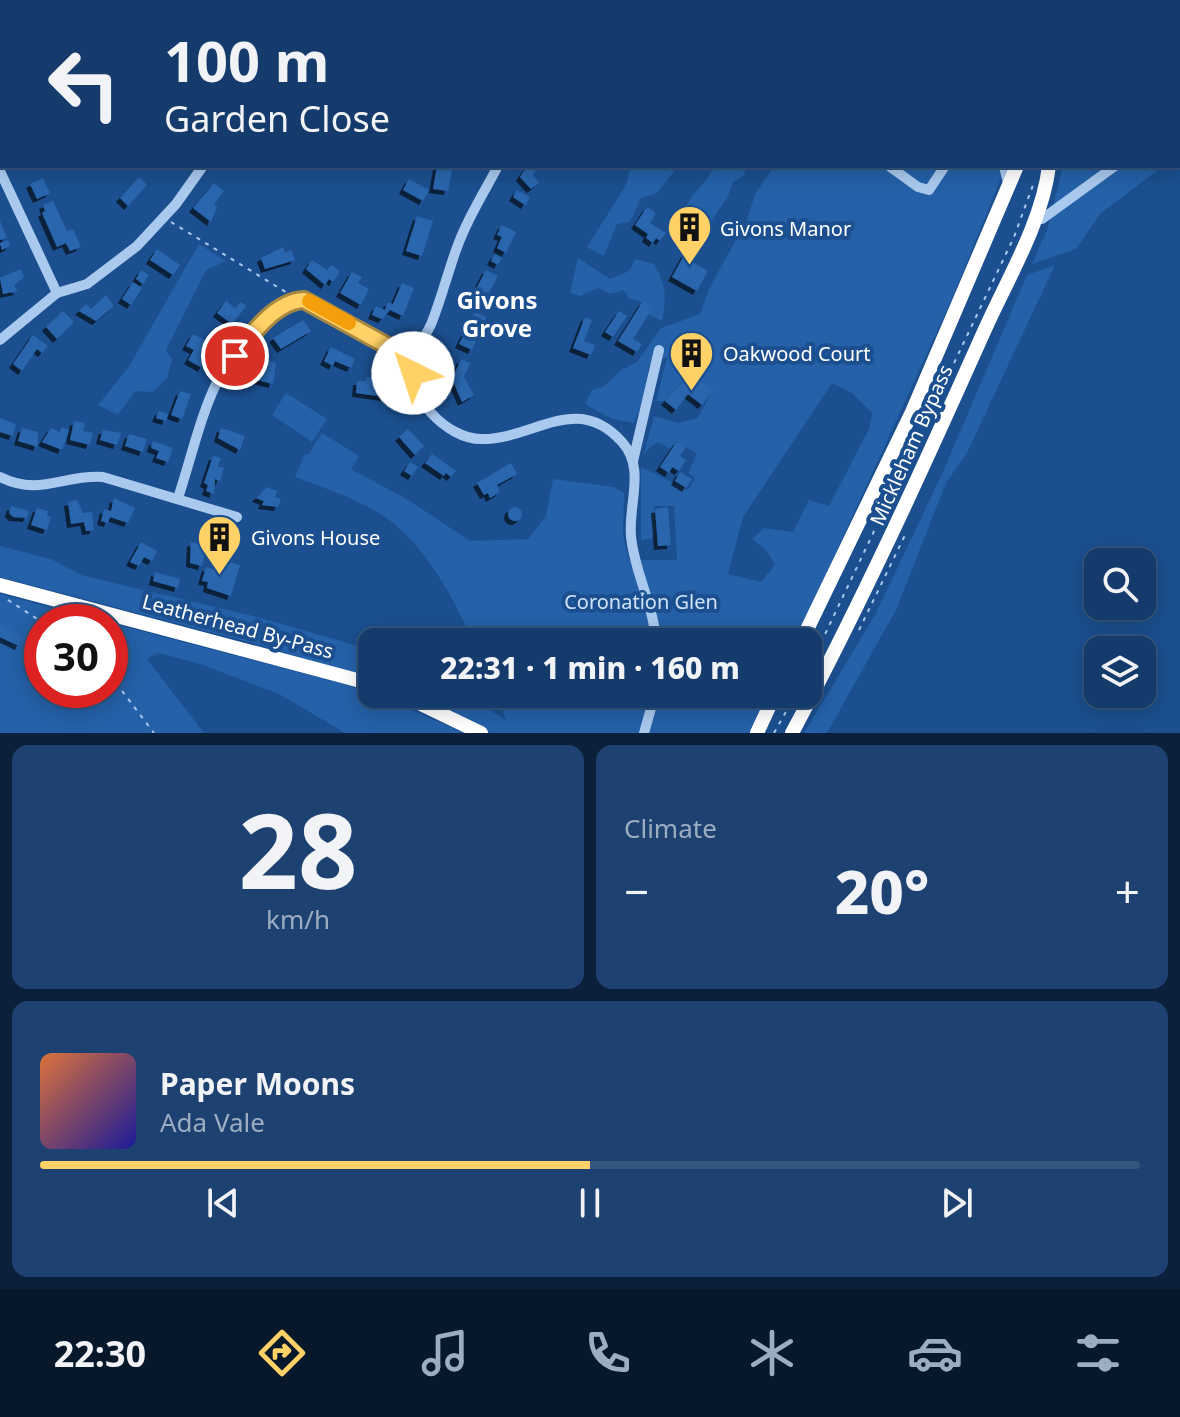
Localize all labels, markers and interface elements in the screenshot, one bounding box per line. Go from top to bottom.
text: 100 m [164,22,329,98]
icon: left [32,32,136,136]
text: Garden Close [164,94,390,143]
building icon: Givons Manor [665,204,713,267]
place label: Givons Manor [720,215,851,242]
district label: Givons Grove [457,283,537,344]
pin [201,322,269,390]
building icon: Oakwood Court [668,329,716,392]
position arrow [371,331,455,415]
icon: arrive [213,334,257,378]
place label: Oakwood Court [723,340,871,367]
street label: Mickleham Bypass [863,360,959,530]
building icon: Givons House [196,513,244,576]
place label: Givons House [251,524,380,551]
map controls [1084,548,1156,708]
button: search [1084,548,1156,620]
street label: Leatherhead By-Pass [140,588,336,664]
park label: Coronation Glen [564,588,718,615]
speed limit sign: 30 [24,604,128,708]
button: layers [1084,636,1156,708]
text: 22:31 · 1 min · 160 m [440,647,740,688]
text: 28 [239,778,357,919]
text: Climate [624,810,717,846]
text: 20° [835,850,929,932]
text: − [624,861,649,921]
text: + [1115,861,1140,921]
text: km/h [266,901,330,937]
text: Paper Moons [160,1063,355,1104]
text: Ada Vale [160,1104,265,1140]
icon: previous [201,1181,245,1225]
icon: pause [568,1181,612,1225]
icon: next [935,1181,979,1225]
icon: directions [254,1325,310,1381]
icon: music [417,1325,473,1381]
icon: phone [580,1325,636,1381]
icon: climate [744,1325,800,1381]
icon: car [907,1325,963,1381]
icon: filters [1070,1325,1126,1381]
text: 22:30 [54,1329,146,1378]

